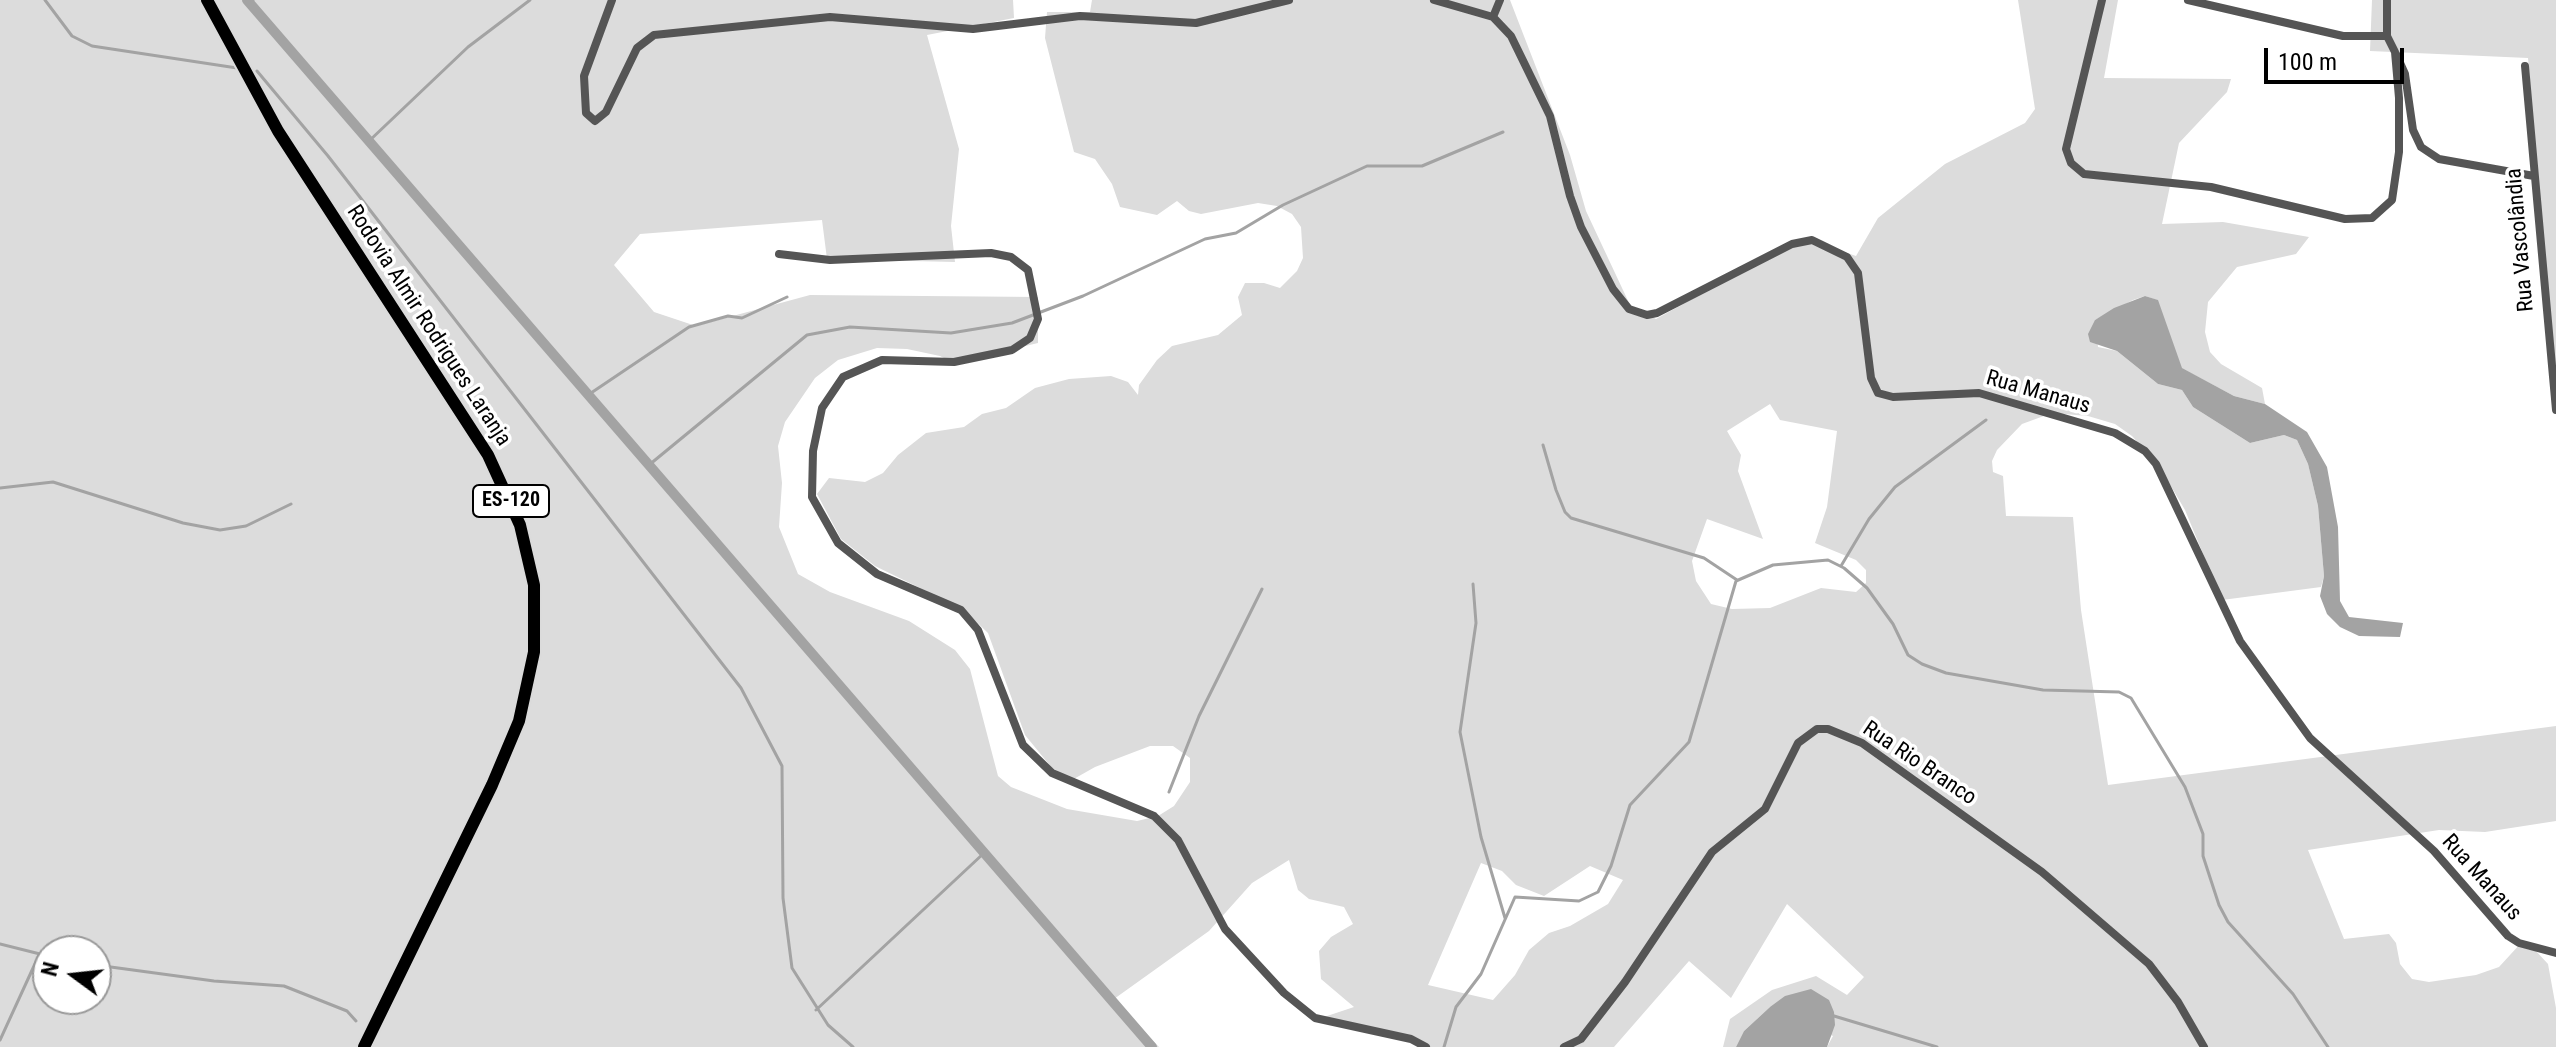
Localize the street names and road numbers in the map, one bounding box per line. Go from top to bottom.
street label: Rua Vascolândia [2502,167,2540,313]
street label: Rodovia Almir Rodrigues Laranja [340,201,516,451]
street label: Rua Manaus [1983,366,2093,420]
road number: ES-120 [473,485,549,517]
street label: Rua Rio Branco [1857,716,1981,812]
street label: Rua Manaus [2435,829,2527,927]

